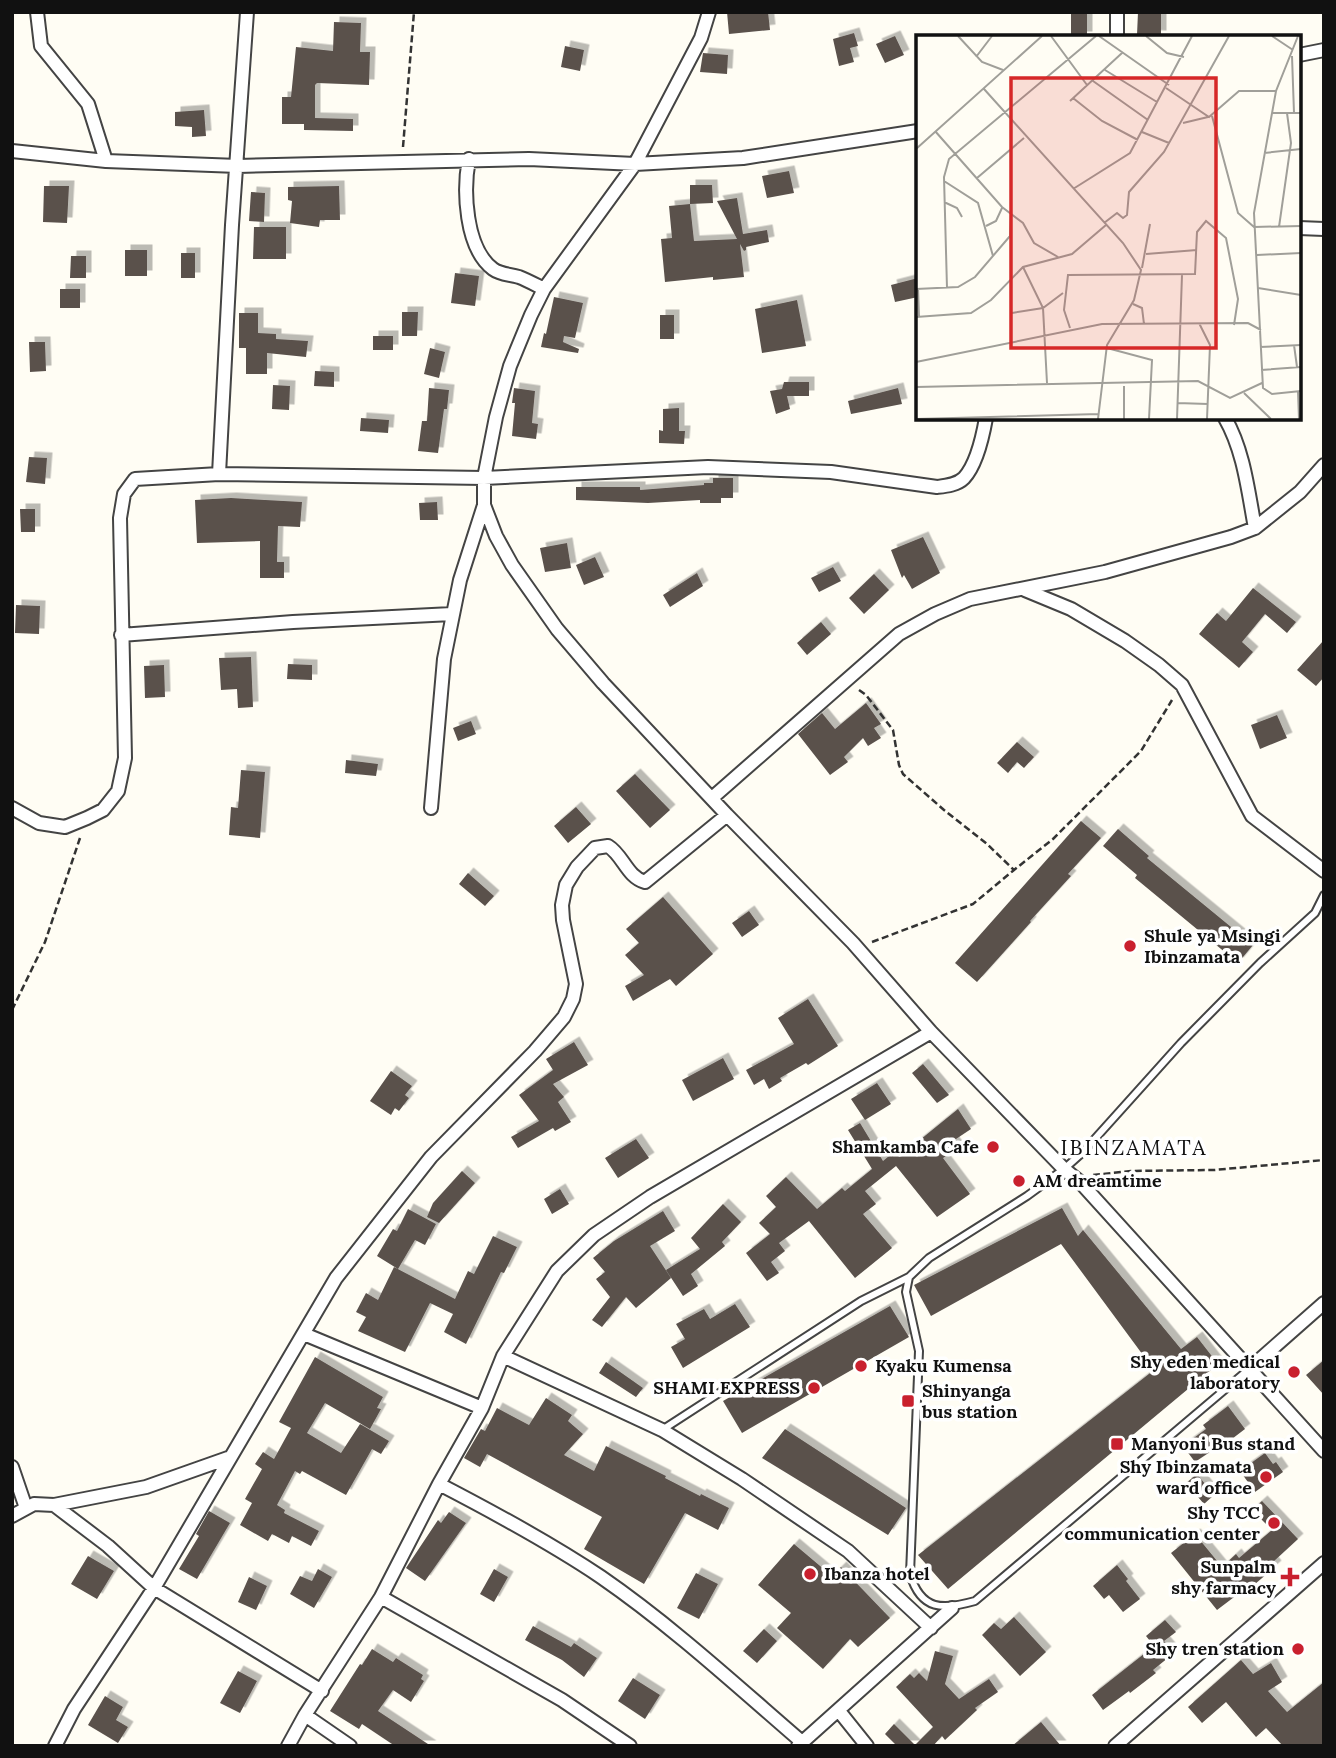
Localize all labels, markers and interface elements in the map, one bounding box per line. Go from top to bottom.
inset map [916,35,1301,420]
place label: Shule ya Msingi Ibinzamata [1144,924,1281,968]
marker: Shule ya Msingi Ibinzamata [1122,938,1138,954]
district label: IBINZAMATA [1061,1134,1207,1161]
place label: Shamkamba Cafe [832,1135,979,1158]
marker: Shamkamba Cafe [985,1139,1001,1155]
place label: AM dreamtime [1033,1169,1162,1192]
marker: AM dreamtime [1011,1173,1027,1189]
place label: Shy eden medical laboratory [1130,1350,1280,1394]
place label: Kyaku Kumensa [875,1354,1012,1377]
marker: Kyaku Kumensa [853,1358,869,1374]
marker: Shy eden medical laboratory [1286,1364,1302,1380]
place label: SHAMI EXPRESS [653,1376,800,1399]
place label: Shinyanga bus station [921,1379,1018,1423]
marker: SHAMI EXPRESS [806,1380,822,1396]
marker: Shinyanga bus station [900,1393,916,1409]
place label: Manyoni Bus stand [1131,1432,1295,1455]
marker: Manyoni Bus stand [1109,1436,1125,1452]
place label: Shy Ibinzamata ward office [1120,1455,1253,1499]
marker: Shy Ibinzamata ward office [1258,1469,1274,1485]
place label: Shy TCC communication center [1064,1501,1261,1545]
marker: Shy TCC communication center [1266,1515,1282,1531]
place label: Sunpalm shy farmacy [1171,1555,1276,1599]
place label: Ibanza hotel [824,1562,930,1585]
marker: Ibanza hotel [802,1566,818,1582]
marker: Sunpalm shy farmacy [1282,1569,1298,1585]
place label: Shy tren station [1145,1637,1285,1660]
marker: Shy tren station [1290,1641,1306,1657]

